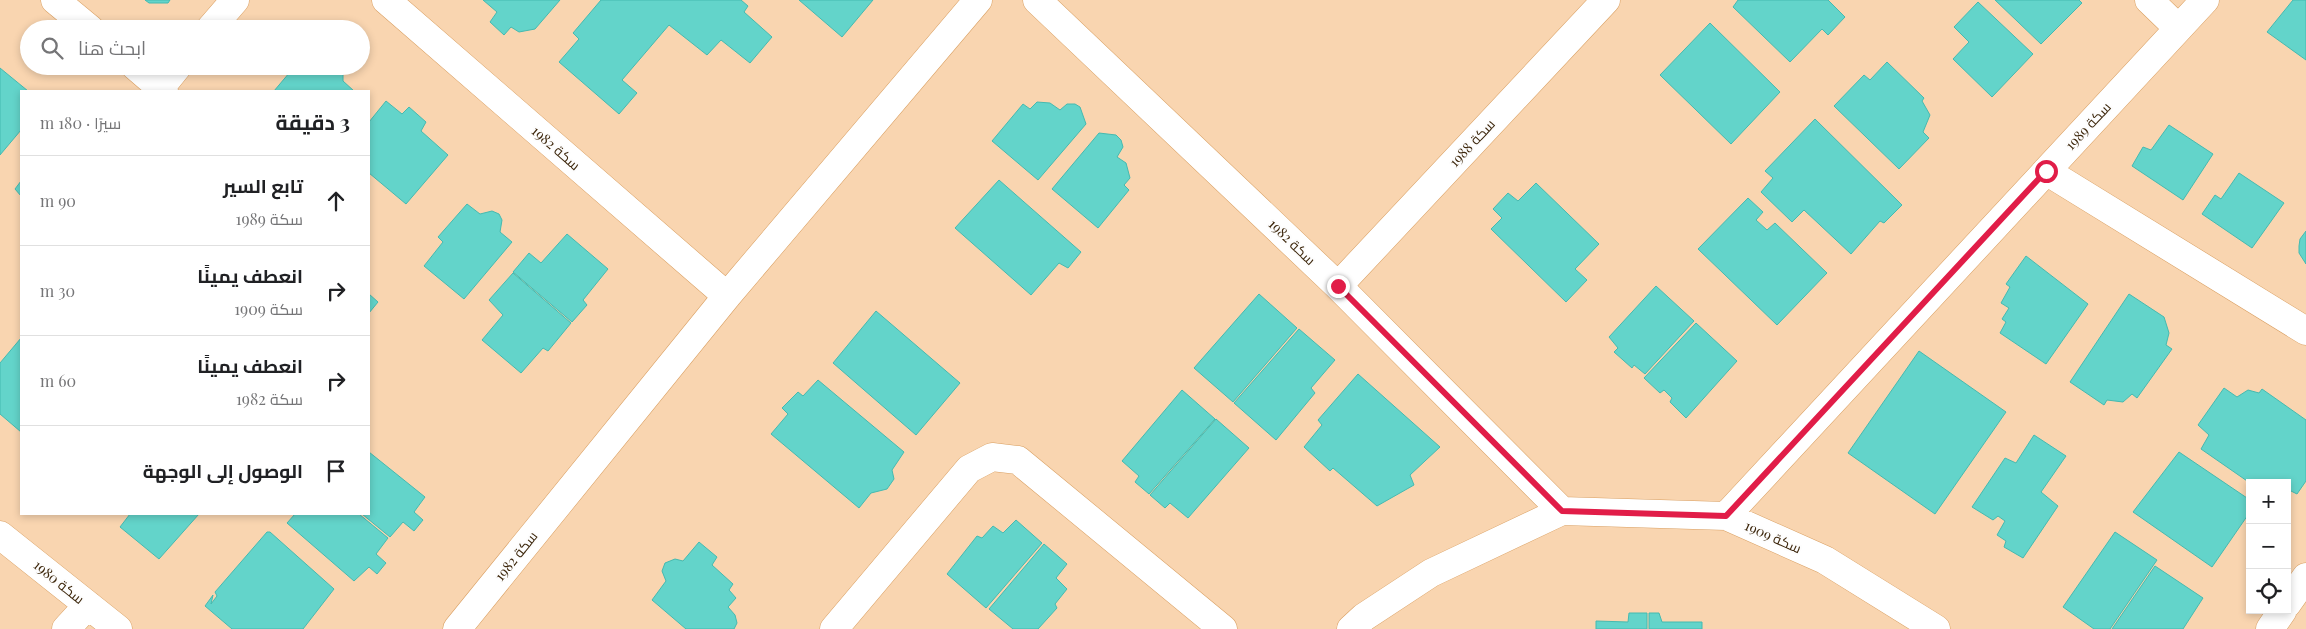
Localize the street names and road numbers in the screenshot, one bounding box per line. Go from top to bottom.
street label: سكة 1989 [2061,98,2115,154]
street label: سكة 1988 [1444,115,1499,171]
street label: سكة 1982 [528,121,585,174]
street label: سكة 1982 [1265,214,1320,269]
street label: سكة 1909 [1742,516,1805,557]
street label: سكة 1982 [490,527,541,584]
street label: سكة 1980 [30,555,89,608]

